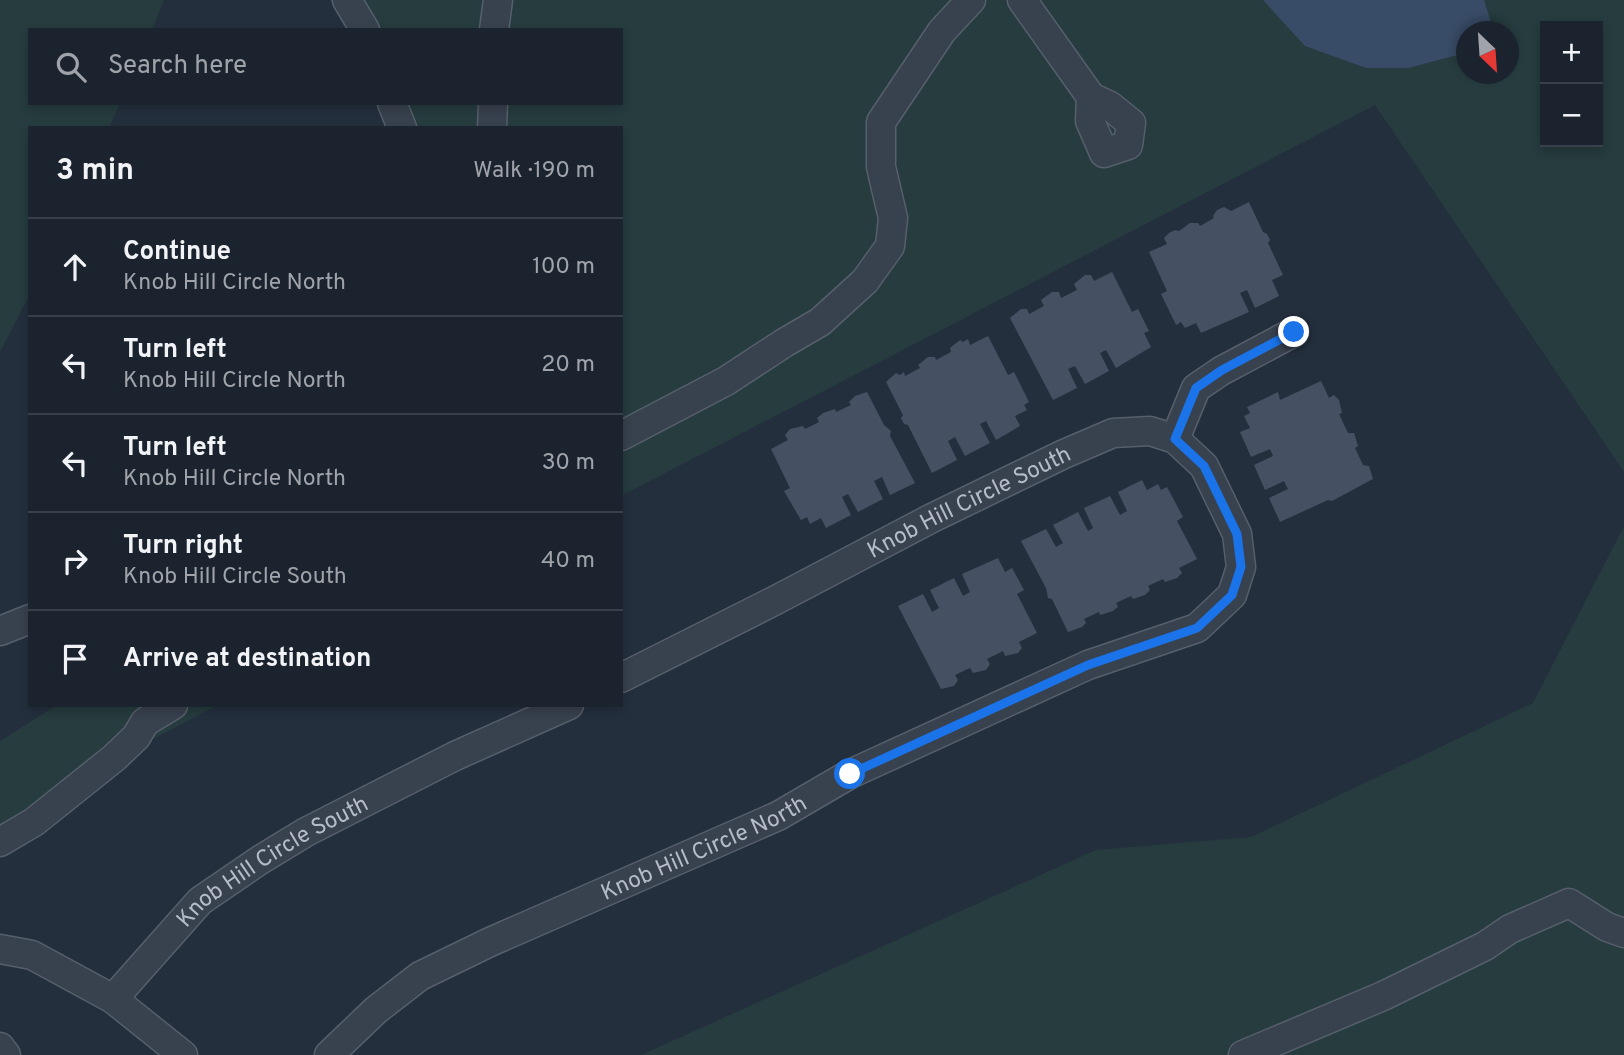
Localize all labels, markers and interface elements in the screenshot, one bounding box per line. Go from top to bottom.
north arrow [1456,21,1519,84]
map controls [1540,21,1603,147]
button: + [1540,21,1603,84]
search box [28,28,623,105]
icon: search [52,48,90,86]
text: Search here [108,50,247,83]
button: − [1540,84,1603,147]
text: 3 min [56,153,134,190]
text: Walk · 190 m [473,157,595,186]
text: Continue [123,236,231,269]
icon: ahead [56,248,94,286]
text: 100 m [532,253,595,282]
text: Knob Hill Circle North [123,269,346,298]
route end [1278,316,1309,347]
text: Turn left [123,334,227,367]
icon: left [56,346,94,384]
text: 20 m [541,351,595,380]
text: Knob Hill Circle North [123,367,346,396]
text: Turn left [123,432,227,465]
street label: Knob Hill Circle South [863,441,1076,566]
icon: left [56,444,94,482]
text: 30 m [542,449,595,478]
text: Knob Hill Circle North [123,465,346,494]
text: Turn right [123,530,243,563]
icon: right [56,542,94,580]
text: 40 m [541,547,595,576]
text: Knob Hill Circle South [123,563,347,592]
icon: arrive [56,640,94,678]
text: Arrive at destination [123,643,371,676]
route start [834,758,865,789]
street label: Knob Hill Circle North [597,790,813,909]
street label: Knob Hill Circle South [171,791,374,935]

